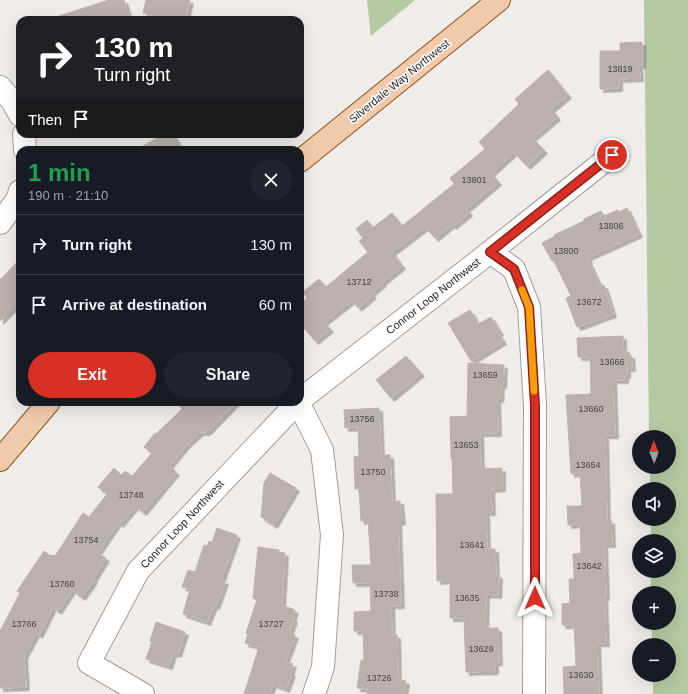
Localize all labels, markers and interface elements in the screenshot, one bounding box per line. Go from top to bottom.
icon: right [28,32,80,84]
text: 130 m [94,32,173,63]
street label: Silverdale Way Northwest [346,37,452,125]
house number: 13819 [607,64,633,74]
text: Turn right [94,65,170,85]
icon: arrive [70,108,92,130]
text: Then [28,111,62,128]
pin [595,138,629,172]
icon: arrive [601,144,623,166]
text: 1 min [28,159,91,186]
button: close [250,159,292,201]
house number: 13801 [461,175,487,185]
text: 190 m · 21:10 [28,188,108,203]
house number: 13806 [598,221,624,231]
icon: right [28,234,50,256]
text: Turn right [62,236,132,253]
text: 130 m [250,236,292,253]
house number: 13800 [553,246,579,256]
street label: Connor Loop Northwest [384,256,482,336]
house number: 13712 [346,277,372,287]
icon: arrive [28,294,50,316]
text: Arrive at destination [62,296,207,313]
text: 60 m [259,296,292,313]
house number: 13672 [576,297,602,307]
button: Exit [28,352,156,398]
button: Share [164,352,292,398]
house number: 13666 [599,357,625,367]
house number: 13659 [472,370,498,380]
house number: 13660 [578,404,604,414]
house number: 13756 [349,414,375,424]
north arrow [632,430,676,474]
map controls [632,430,676,682]
house number: 13653 [453,440,479,450]
house number: 13654 [575,460,601,470]
house number: 13750 [360,467,386,477]
street label: Connor Loop Northwest [138,477,226,571]
button: sound [632,482,676,526]
house number: 13748 [118,490,144,500]
button: layers [632,534,676,578]
house number: 13754 [73,535,99,545]
house number: 13641 [459,540,485,550]
house number: 13642 [576,561,602,571]
position arrow [514,577,556,619]
house number: 13760 [49,579,75,589]
button: + [632,586,676,630]
house number: 13738 [373,589,399,599]
house number: 13635 [454,593,480,603]
house number: 13766 [11,619,37,629]
house number: 13727 [258,619,284,629]
button: − [632,638,676,682]
house number: 13629 [468,644,494,654]
house number: 13630 [568,670,594,680]
house number: 13726 [366,673,392,683]

